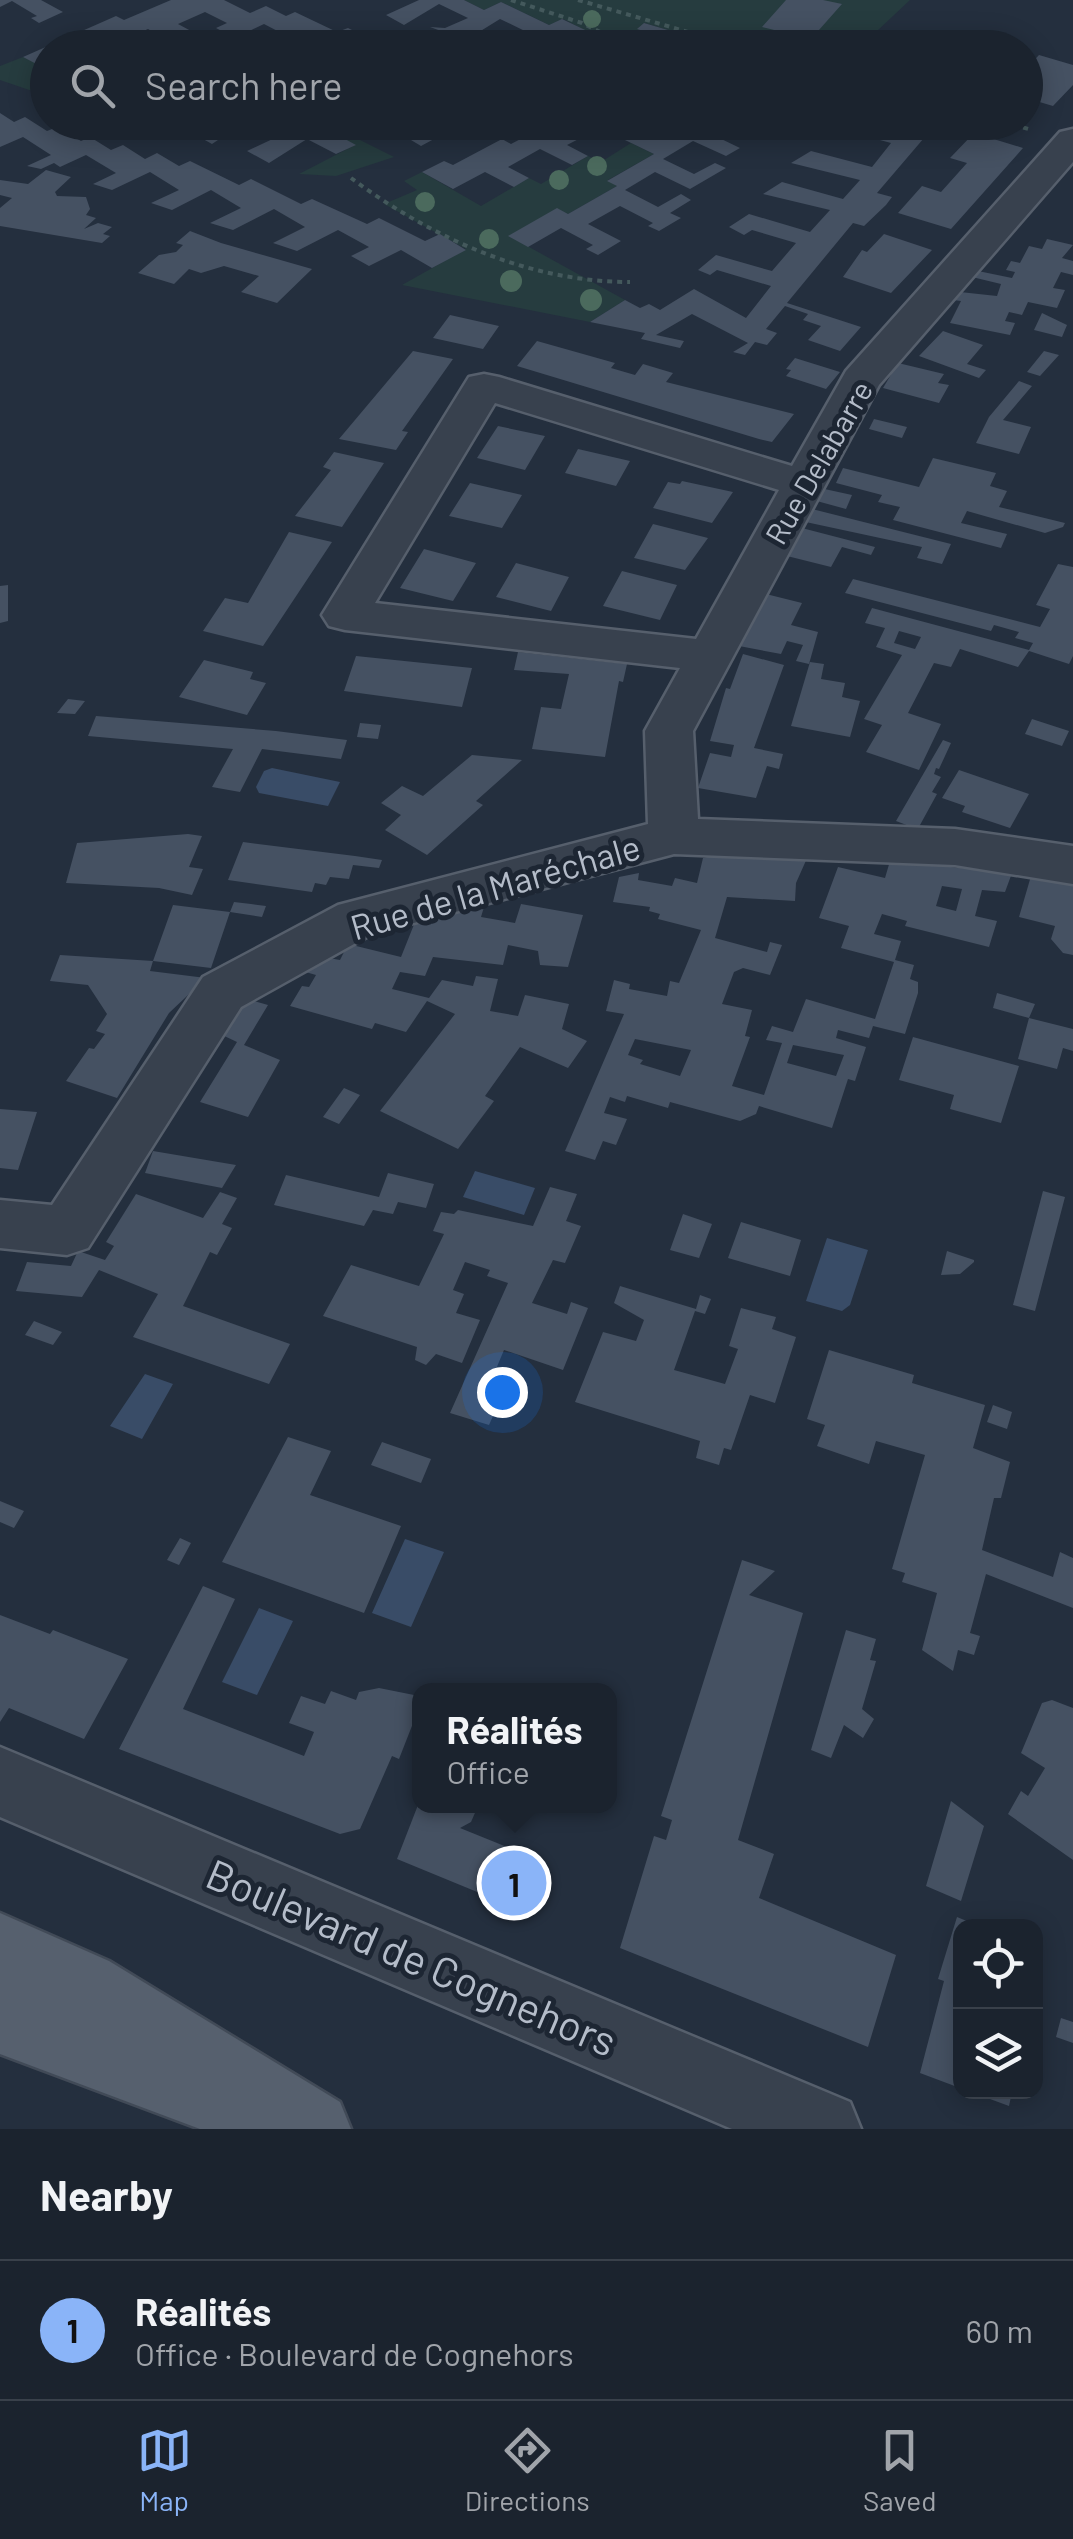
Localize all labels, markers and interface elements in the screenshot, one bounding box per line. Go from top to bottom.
search box [30,30,1043,140]
icon: search [65,58,120,113]
text: Search here [145,62,343,108]
street label: Rue Delabarre [757,374,879,550]
street label: Rue de la Maréchale [345,825,645,947]
your location [477,1367,528,1418]
popup [412,1683,617,1813]
text: Réalités [446,1706,583,1752]
text: Office [446,1752,530,1790]
pin: 1 [482,1846,546,1920]
street label: Boulevard de Cognehors [199,1847,624,2066]
map controls [953,1919,1043,2099]
button: locate [953,1919,1043,2009]
button: layers [953,2009,1043,2099]
text: Nearby [40,2169,173,2219]
text: Réalités [135,2288,271,2334]
text: 1 [67,2311,78,2349]
text: 60 m [966,2311,1033,2349]
text: Office · Boulevard de Cognehors [135,2334,574,2372]
tab: Map [137,2423,192,2517]
tab: Directions [465,2423,590,2517]
tab: Saved [863,2423,936,2517]

